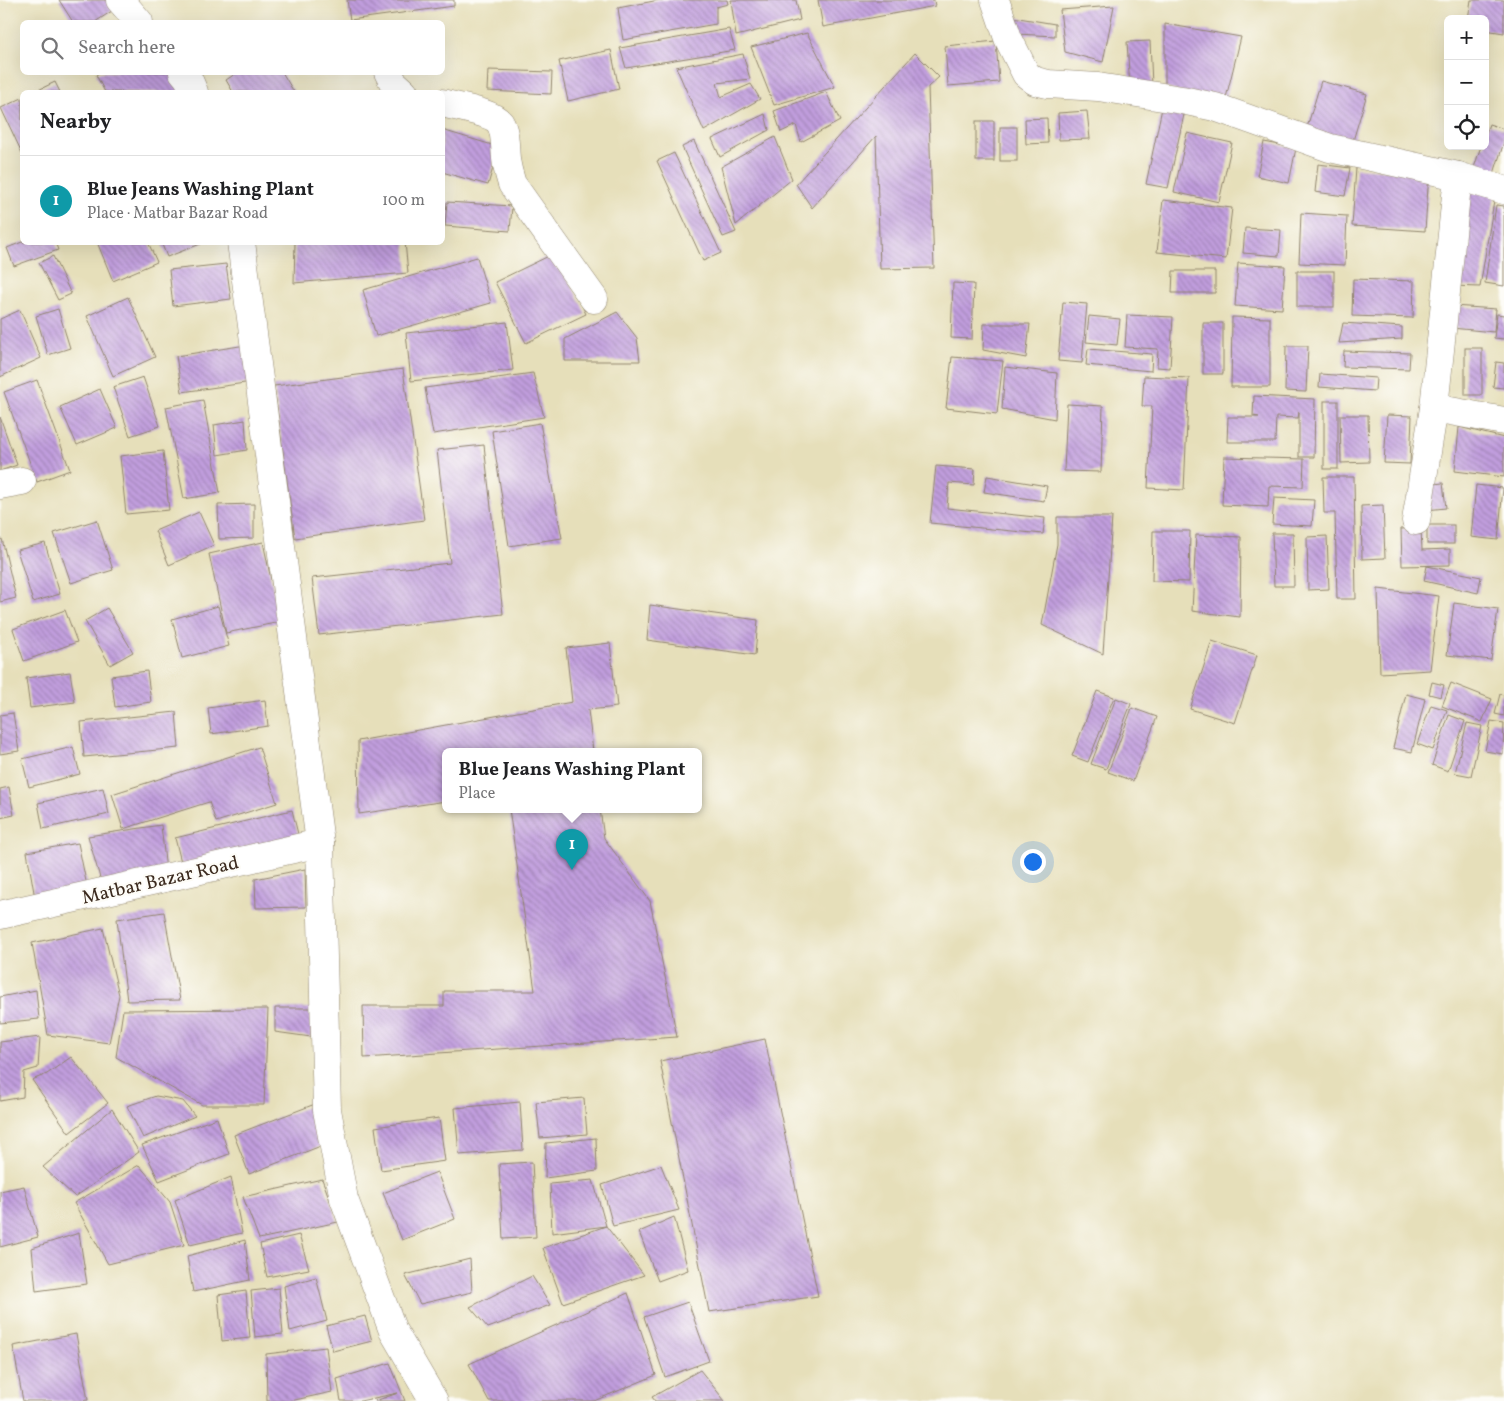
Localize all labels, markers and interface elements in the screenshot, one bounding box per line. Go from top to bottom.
map controls [1444,15,1489,150]
button: + [1444,15,1489,60]
search box [20,20,445,75]
icon: search [38,34,66,62]
text: Search here [78,35,175,61]
button: − [1444,60,1489,105]
button: locate [1444,105,1489,150]
text: Nearby [40,108,111,137]
text: Blue Jeans Washing Plant [87,177,314,203]
text: 1 [53,190,59,212]
text: 100 m [382,190,425,212]
text: Place · Matbar Bazar Road [87,203,268,225]
popup [442,748,702,813]
text: Blue Jeans Washing Plant [459,757,685,783]
text: Place [459,783,495,805]
pin: 1 [556,829,588,870]
your location [1020,849,1046,875]
street label: Matbar Bazar Road [80,850,241,912]

